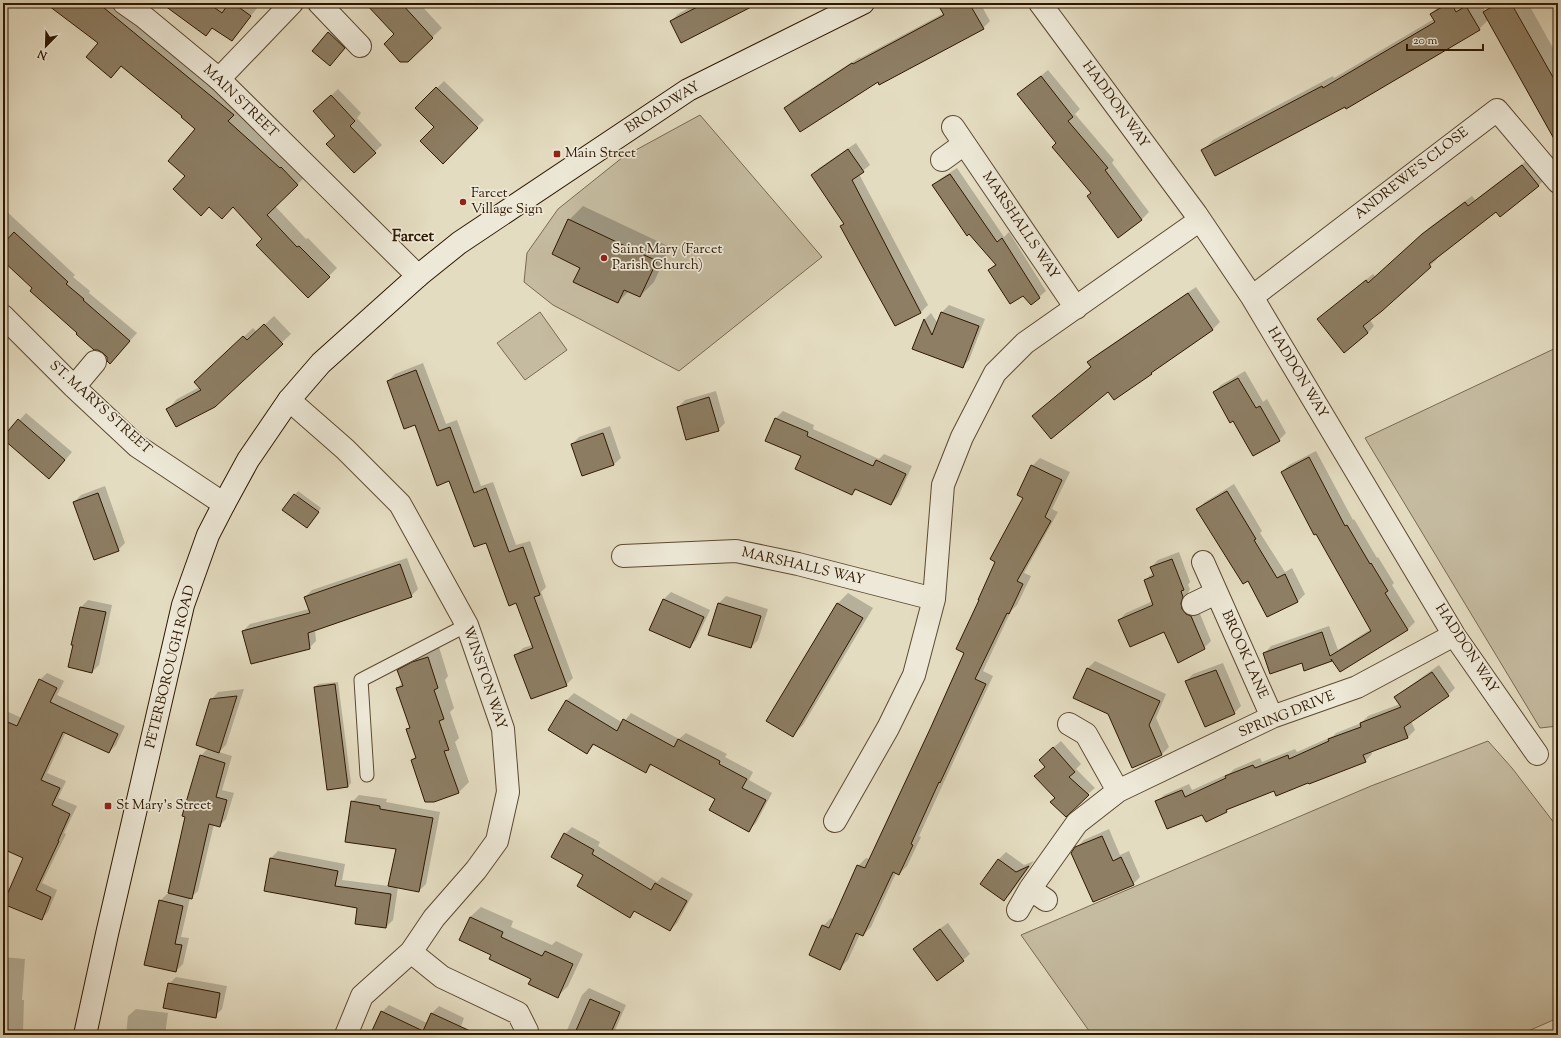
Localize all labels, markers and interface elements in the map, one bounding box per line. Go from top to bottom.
north arrow [26,26,66,66]
scale bar [1407,26,1483,52]
text: 20 m [1413,32,1438,50]
text: N [35,45,51,64]
street label: HADDON WAY [1077,57,1153,153]
street label: MAIN STREET [198,61,282,143]
street label: BROADWAY [622,77,704,139]
street label: ANDREWE'S CLOSE [1351,123,1474,225]
place label: Main Street [565,144,636,164]
marker: Main Street [552,149,562,159]
street label: MARSHALLS WAY [976,168,1064,284]
place label: Farcet Village Sign [471,184,543,220]
marker: Farcet Village Sign [458,197,468,207]
district label: Farcet [392,226,434,249]
place label: Saint Mary (Farcet Parish Church) [612,240,722,276]
marker: Saint Mary (Farcet Parish Church) [599,253,609,263]
street label: HADDON WAY [1262,324,1332,422]
street label: ST. MARYS STREET [44,356,156,460]
street label: MARSHALLS WAY [739,543,867,591]
street label: PETERBOROUGH ROAD [141,583,201,751]
street label: HADDON WAY [1429,600,1503,698]
street label: BROOK LANE [1216,608,1273,703]
street label: WINSTON WAY [457,624,511,732]
street label: SPRING DRIVE [1236,686,1339,743]
place label: St Mary's Street [116,796,212,816]
marker: St Mary's Street [103,801,113,811]

